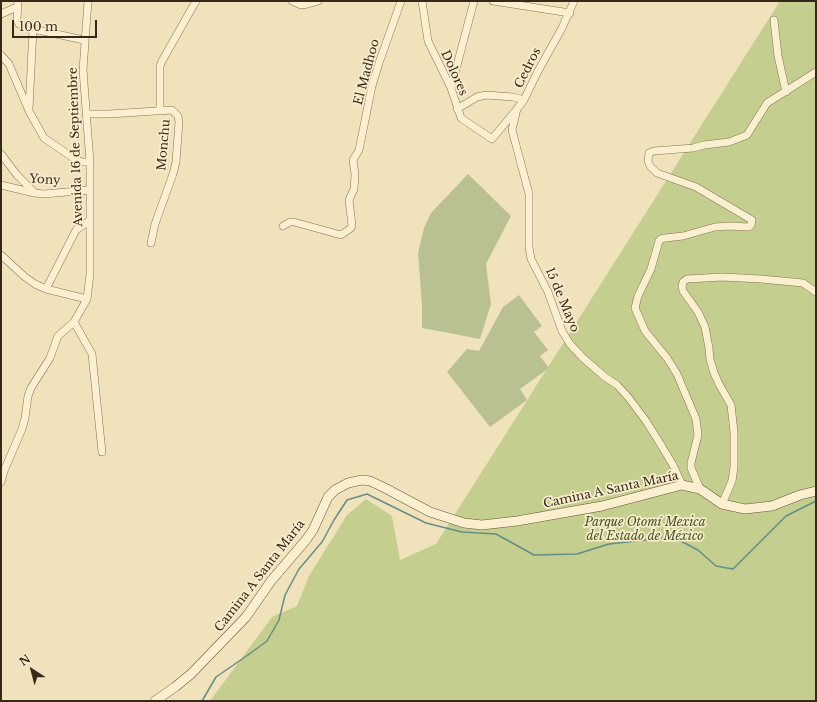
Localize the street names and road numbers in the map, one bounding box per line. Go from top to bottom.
street label: El Madhoo [351,37,383,107]
street label: Cedros [512,45,544,91]
street label: Dolores [438,48,470,98]
street label: Avenida 16 de Septiembre [66,67,86,227]
street label: Monchu [155,119,173,171]
street label: Yony [29,172,61,188]
street label: 15 de Mayo [542,266,582,334]
street label: Camina A Santa María [542,469,680,511]
street label: Camina A Santa María [212,517,308,635]

